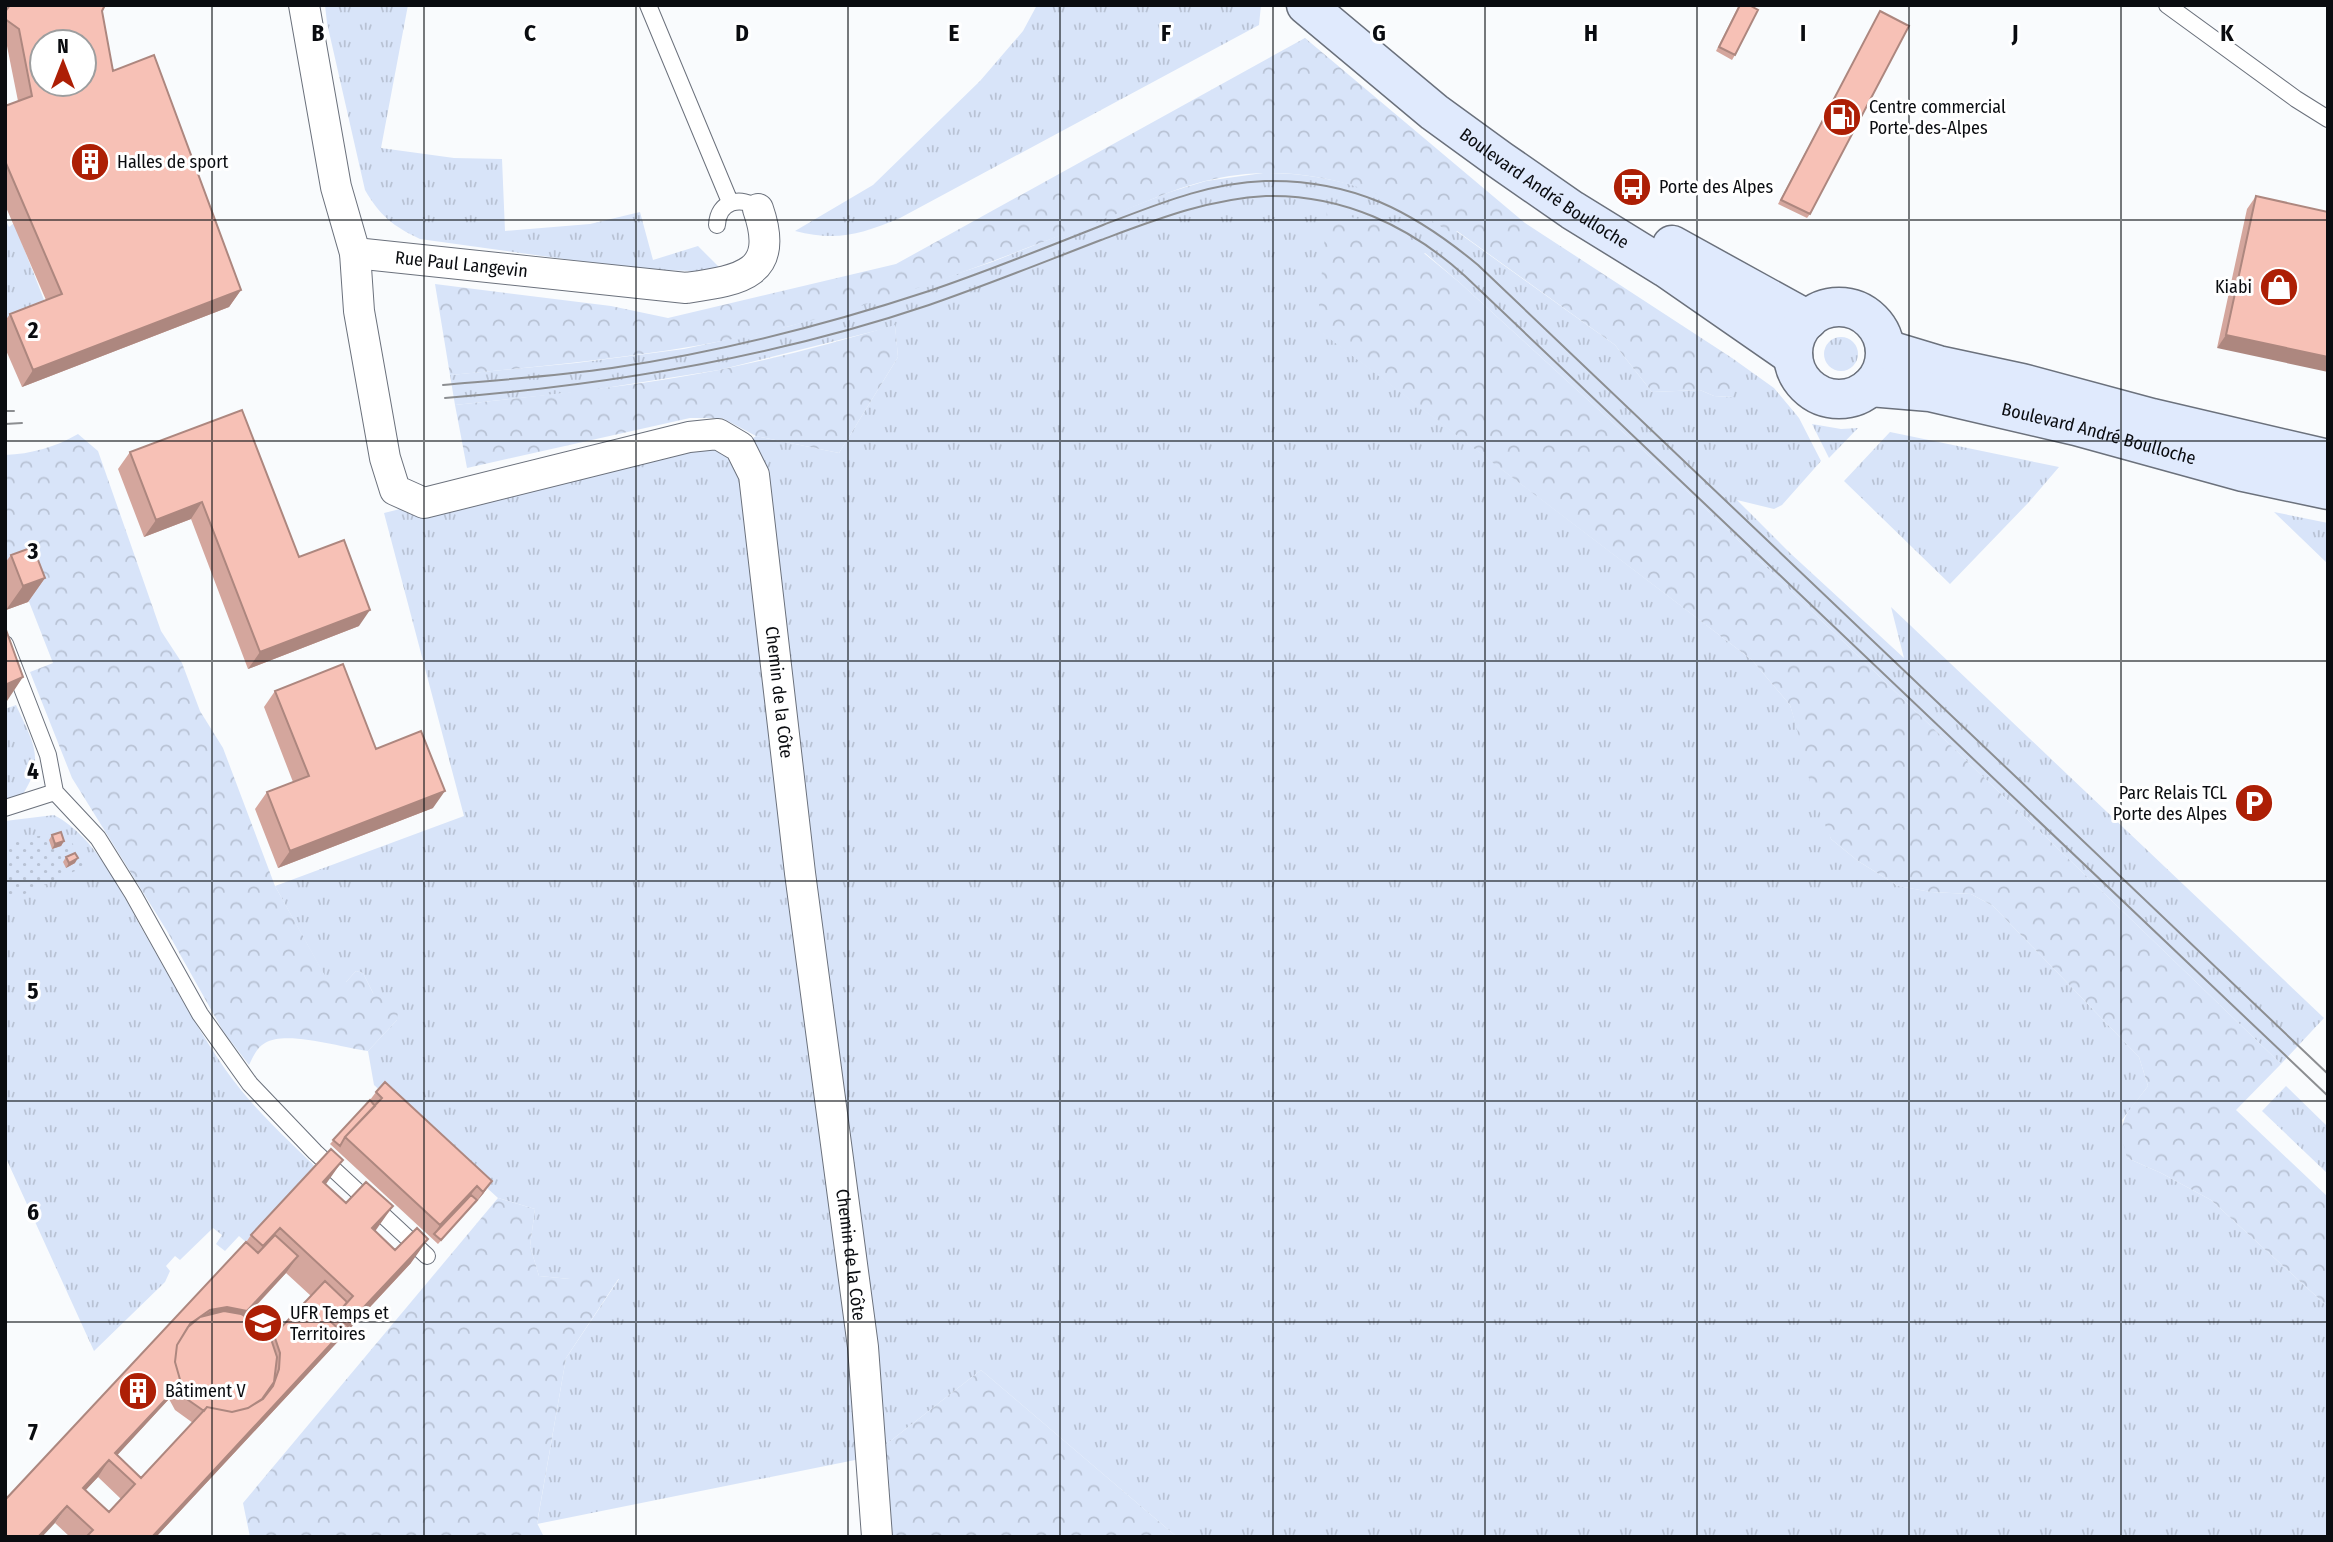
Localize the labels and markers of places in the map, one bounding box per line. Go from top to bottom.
fuel station icon: Centre commercial Porte-des-Alpes [1821,96,1863,138]
place label: Centre commercial Porte-des-Alpes [1869,96,2006,139]
building icon: Halles de sport [69,141,111,183]
place label: Halles de sport [117,151,229,173]
bus stop icon: Porte des Alpes [1611,166,1653,208]
place label: Porte des Alpes [1659,176,1774,198]
shop icon: Kiabi [2258,266,2300,308]
place label: Kiabi [2215,276,2252,298]
place label: Parc Relais TCL Porte des Alpes [2113,782,2227,825]
parking icon: Parc Relais TCL Porte des Alpes [2233,782,2275,824]
school or university icon: UFR Temps et Territoires [242,1302,284,1344]
place label: UFR Temps et Territoires [290,1302,389,1345]
building icon: Bâtiment V [117,1370,159,1412]
place label: Bâtiment V [165,1380,246,1402]

